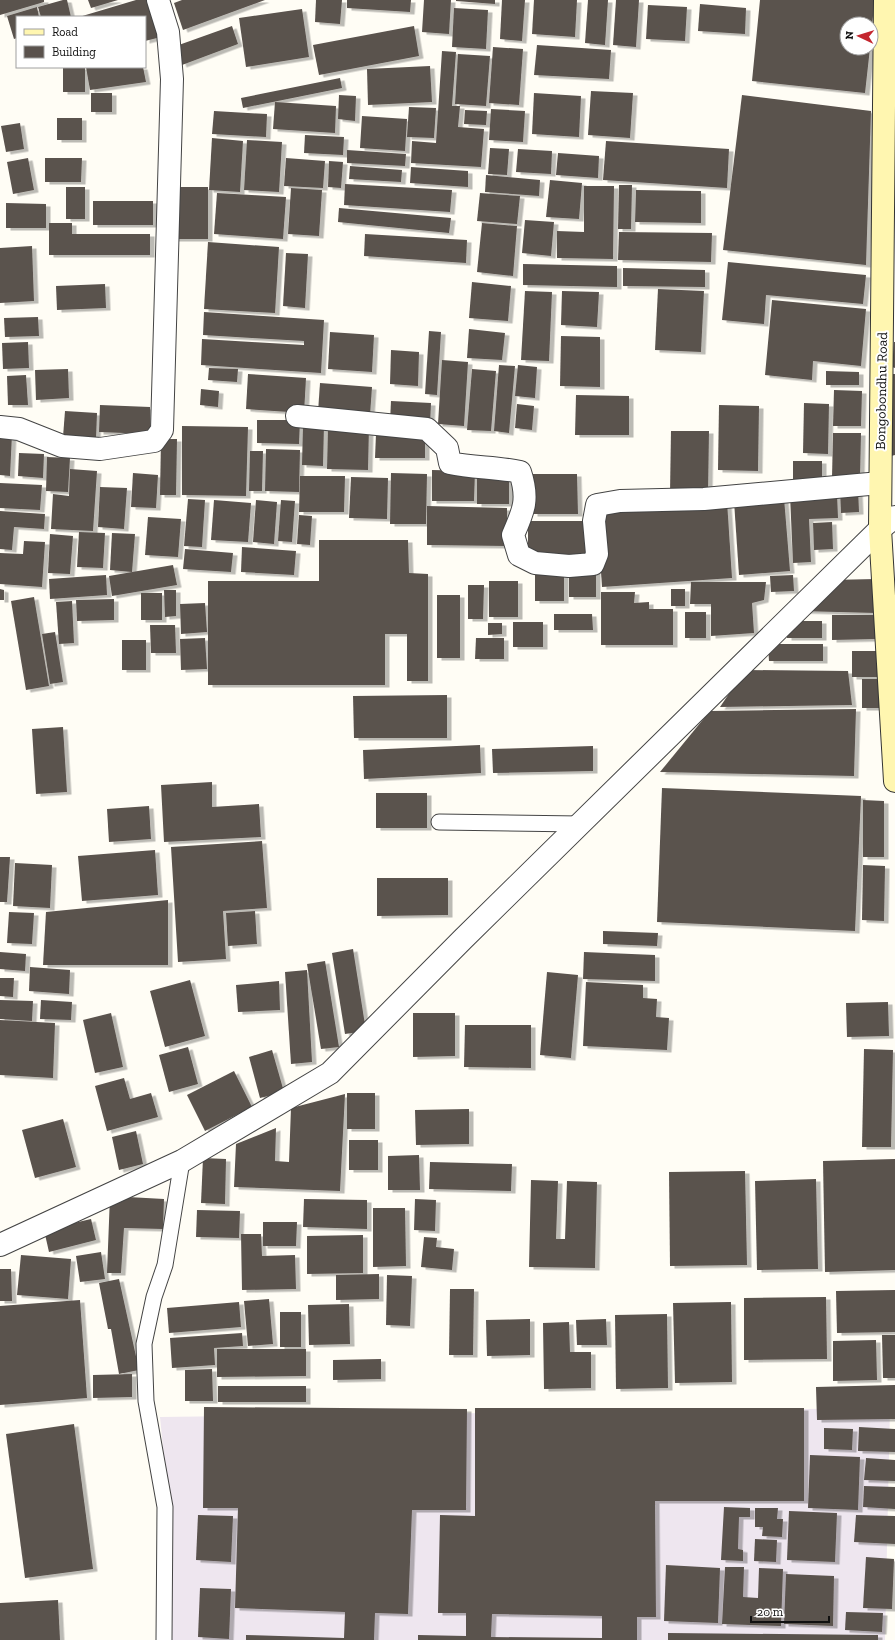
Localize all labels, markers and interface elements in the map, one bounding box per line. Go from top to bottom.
legend [16,16,146,68]
north arrow [839,16,879,56]
text: Road [52,25,78,39]
text: N [843,30,856,40]
text: Building [52,45,96,59]
street label: Bongobondhu Road [872,332,891,450]
scale bar [751,1598,829,1624]
text: 20 m [757,1605,784,1619]

